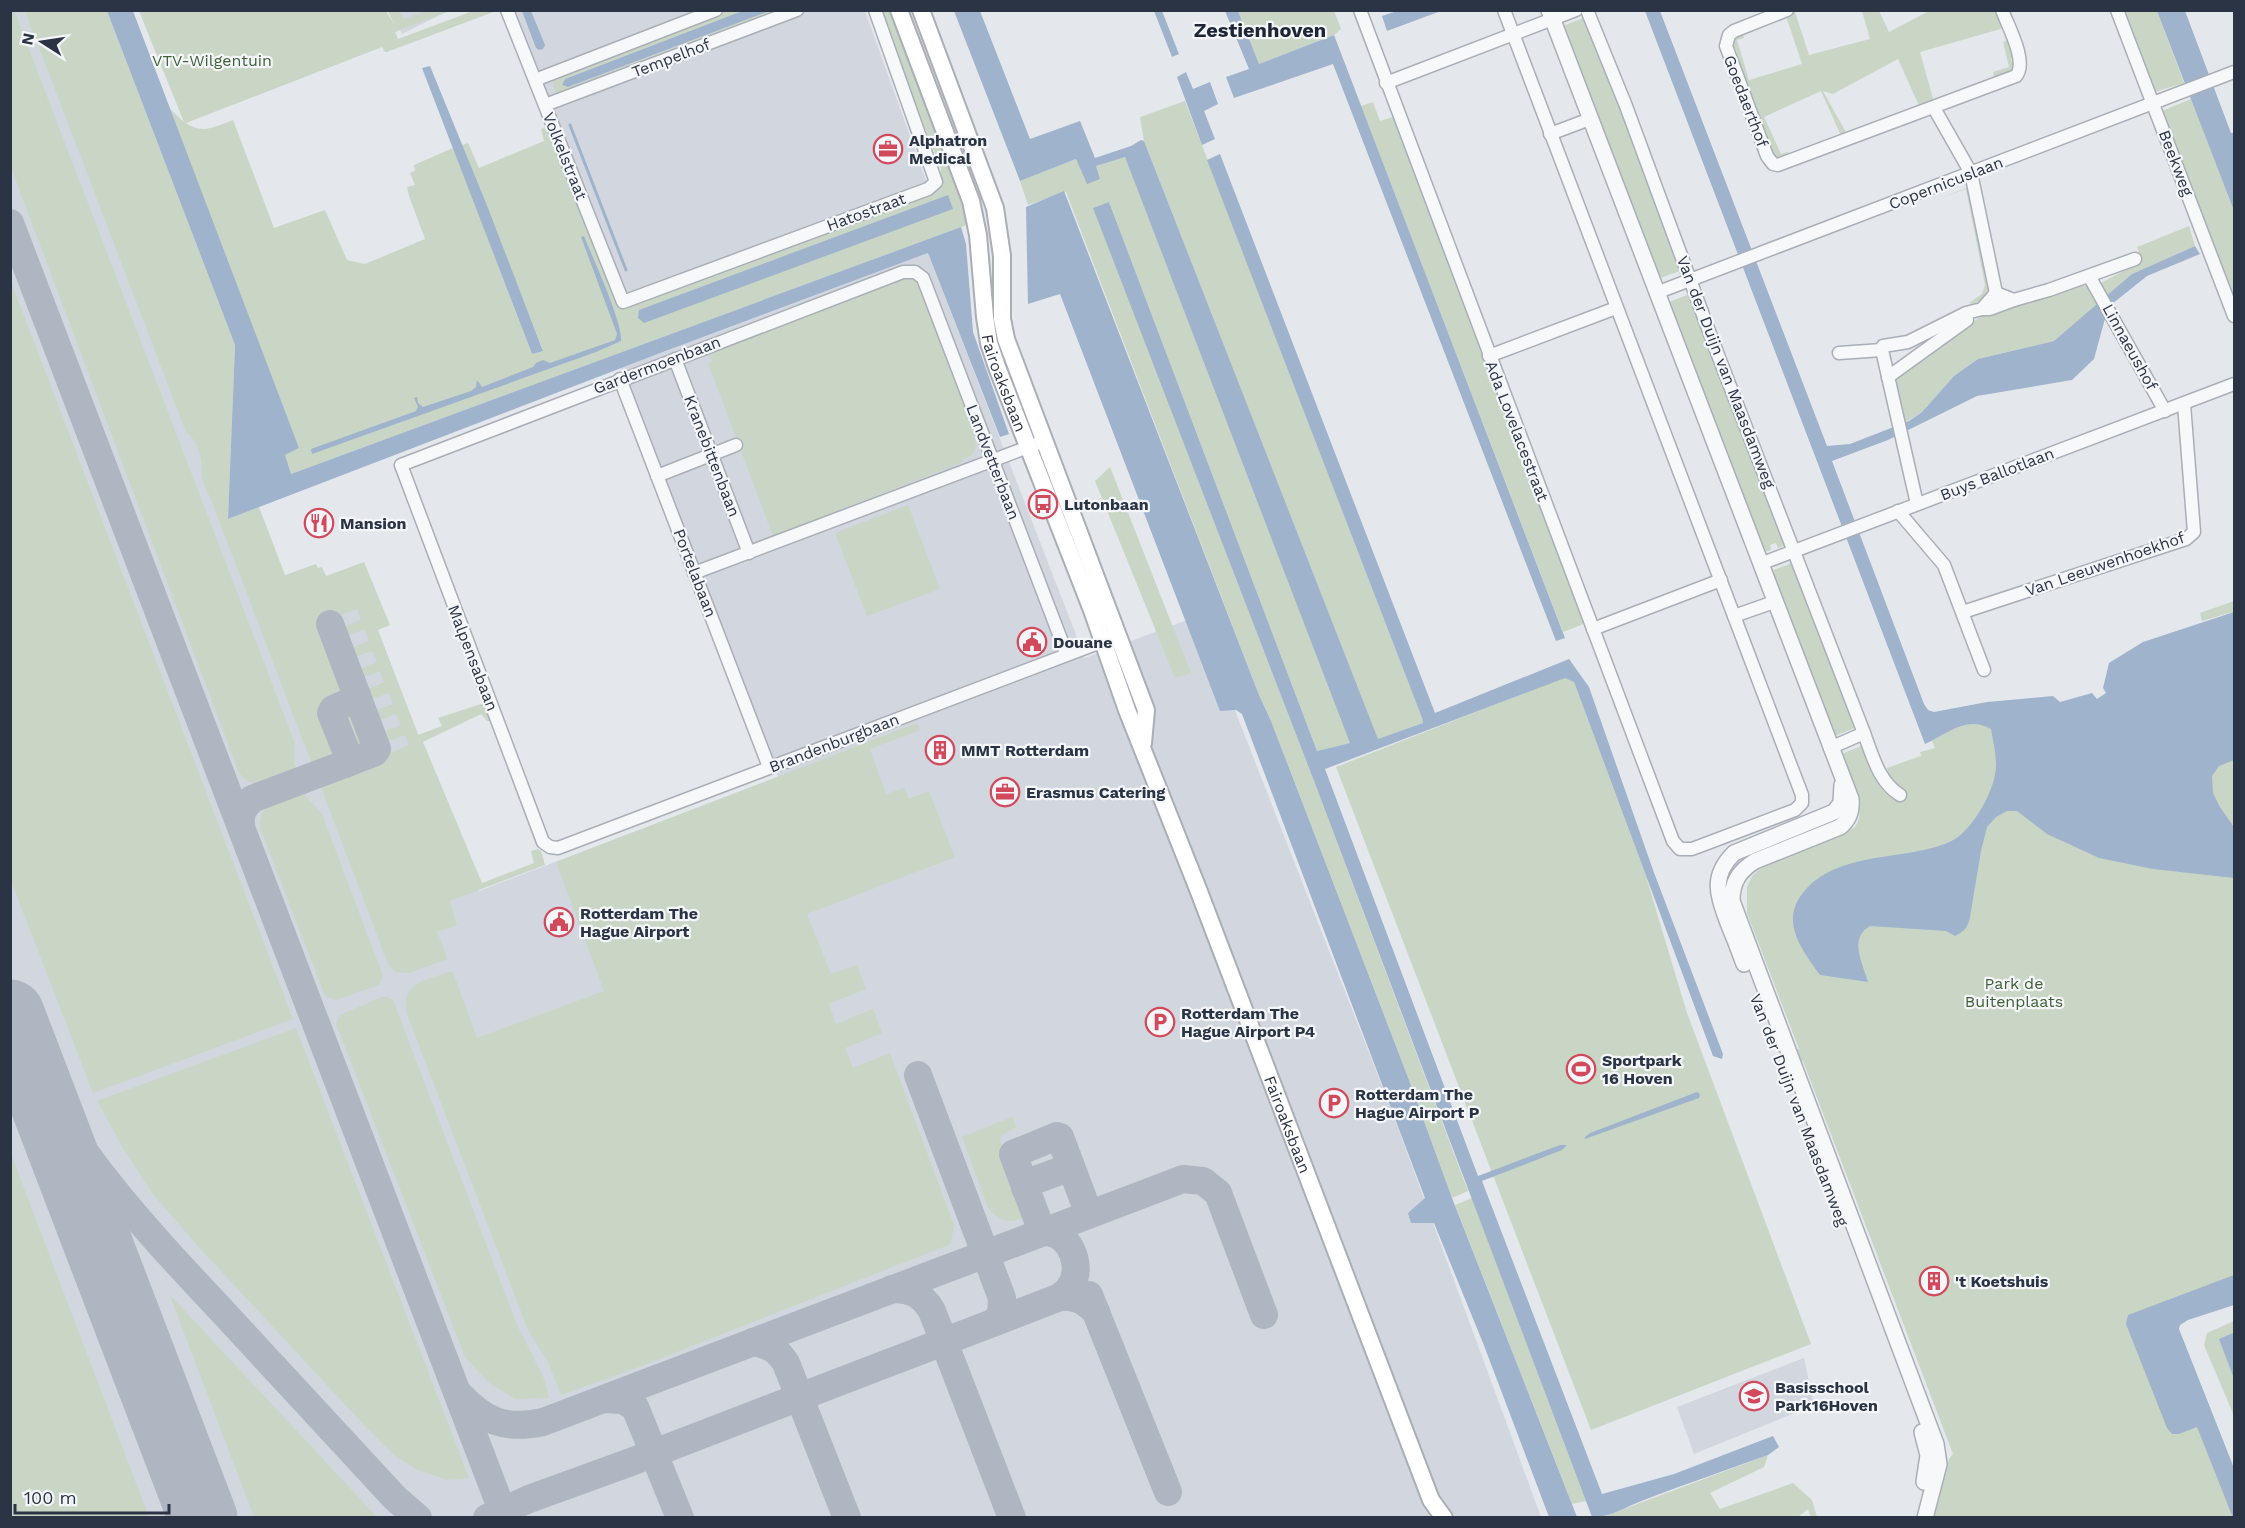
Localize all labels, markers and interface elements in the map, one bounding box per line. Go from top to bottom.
north arrow [12,12,72,72]
district label: Zestienhoven [1194,18,1326,42]
text: N [17,31,38,47]
street label: Tempelhof [629,34,713,82]
park label: VTV-Wilgentuin [152,51,272,70]
street label: Goedaerthof [1720,52,1773,150]
street label: Volkelstraat [539,109,591,203]
street label: Beekweg [2155,127,2197,199]
place label: Alphatron Medical [909,131,987,168]
office icon: Alphatron Medical [872,133,904,165]
street label: Copernicuslaan [1886,153,2006,213]
street label: Hatostraat [824,189,908,235]
street label: Van der Duijn van Maasdamweg [1673,253,1779,491]
street label: Linnaeushof [2098,300,2162,394]
street label: Gardermoenbaan [591,332,723,398]
street label: Fairoaksbaan [978,333,1031,434]
street label: Ada Lovelacestraat [1481,358,1553,504]
street label: Kranebittenbaan [680,392,744,520]
street label: Landvetterbaan [962,402,1024,522]
street label: Buys Ballotlaan [1937,444,2057,504]
bus stop icon: Lutonbaan [1027,488,1059,520]
place label: Lutonbaan [1064,495,1149,514]
restaurant icon: Mansion [303,507,335,539]
place label: Mansion [340,514,406,533]
street label: Portelabaan [669,526,721,620]
street label: Van Leeuwenhoekhof [2023,528,2188,600]
street label: Malpensabaan [444,602,502,714]
public building icon: Douane [1016,626,1048,658]
place label: Douane [1053,633,1112,652]
street label: Brandenburgbaan [766,709,902,777]
building icon: MMT Rotterdam [924,734,956,766]
place label: MMT Rotterdam [961,741,1089,760]
office icon: Erasmus Catering [989,776,1021,808]
place label: Erasmus Catering [1026,783,1165,802]
place label: Rotterdam The Hague Airport [580,904,698,941]
public building icon: Rotterdam The Hague Airport [543,906,575,938]
park label: Park de Buitenplaats [1965,974,2063,1011]
street label: Van der Duijn van Maasdamweg [1746,991,1852,1229]
place label: Rotterdam The Hague Airport P4 [1181,1004,1315,1041]
parking icon: Rotterdam The Hague Airport P4 [1144,1006,1176,1038]
place label: Sportpark 16 Hoven [1602,1051,1682,1088]
sports icon: Sportpark 16 Hoven [1565,1053,1597,1085]
street label: Fairoaksbaan [1261,1073,1315,1176]
place label: Rotterdam The Hague Airport P [1355,1085,1480,1122]
parking icon: Rotterdam The Hague Airport P [1318,1087,1350,1119]
building icon: 't Koetshuis [1918,1265,1950,1297]
place label: 't Koetshuis [1955,1272,2049,1291]
place label: Basisschool Park16Hoven [1775,1378,1878,1415]
school or university icon: Basisschool Park16Hoven [1738,1380,1770,1412]
scale bar [15,1477,170,1515]
text: 100 m [24,1487,77,1508]

